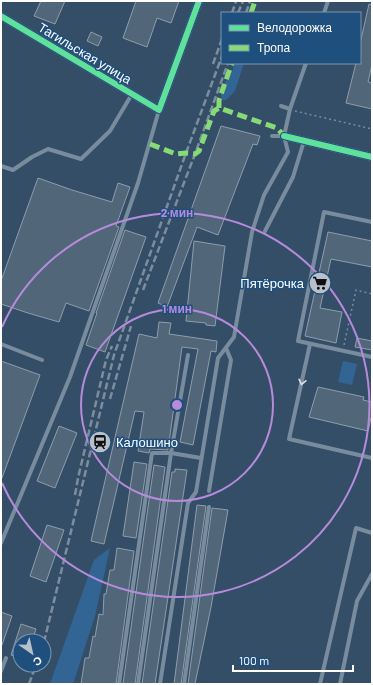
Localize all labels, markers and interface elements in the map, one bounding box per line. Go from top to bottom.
legend [221,12,361,64]
street label: Тагильская улица [35,19,135,88]
text: Велодорожка [257,20,332,35]
text: Тропа [257,40,291,55]
text: 2 мин [161,205,193,219]
supermarket icon: Пятёрочка [307,270,333,296]
place label: Пятёрочка [240,275,305,291]
text: 1 мин [162,301,192,315]
one-way arrow [298,379,306,385]
centre of rings [170,398,184,412]
station icon: Калошино [87,429,113,455]
place label: Калошино [116,434,178,450]
north arrow [12,633,52,673]
scale bar [233,647,353,673]
text: 100 m [239,653,269,667]
text: С [31,654,45,669]

